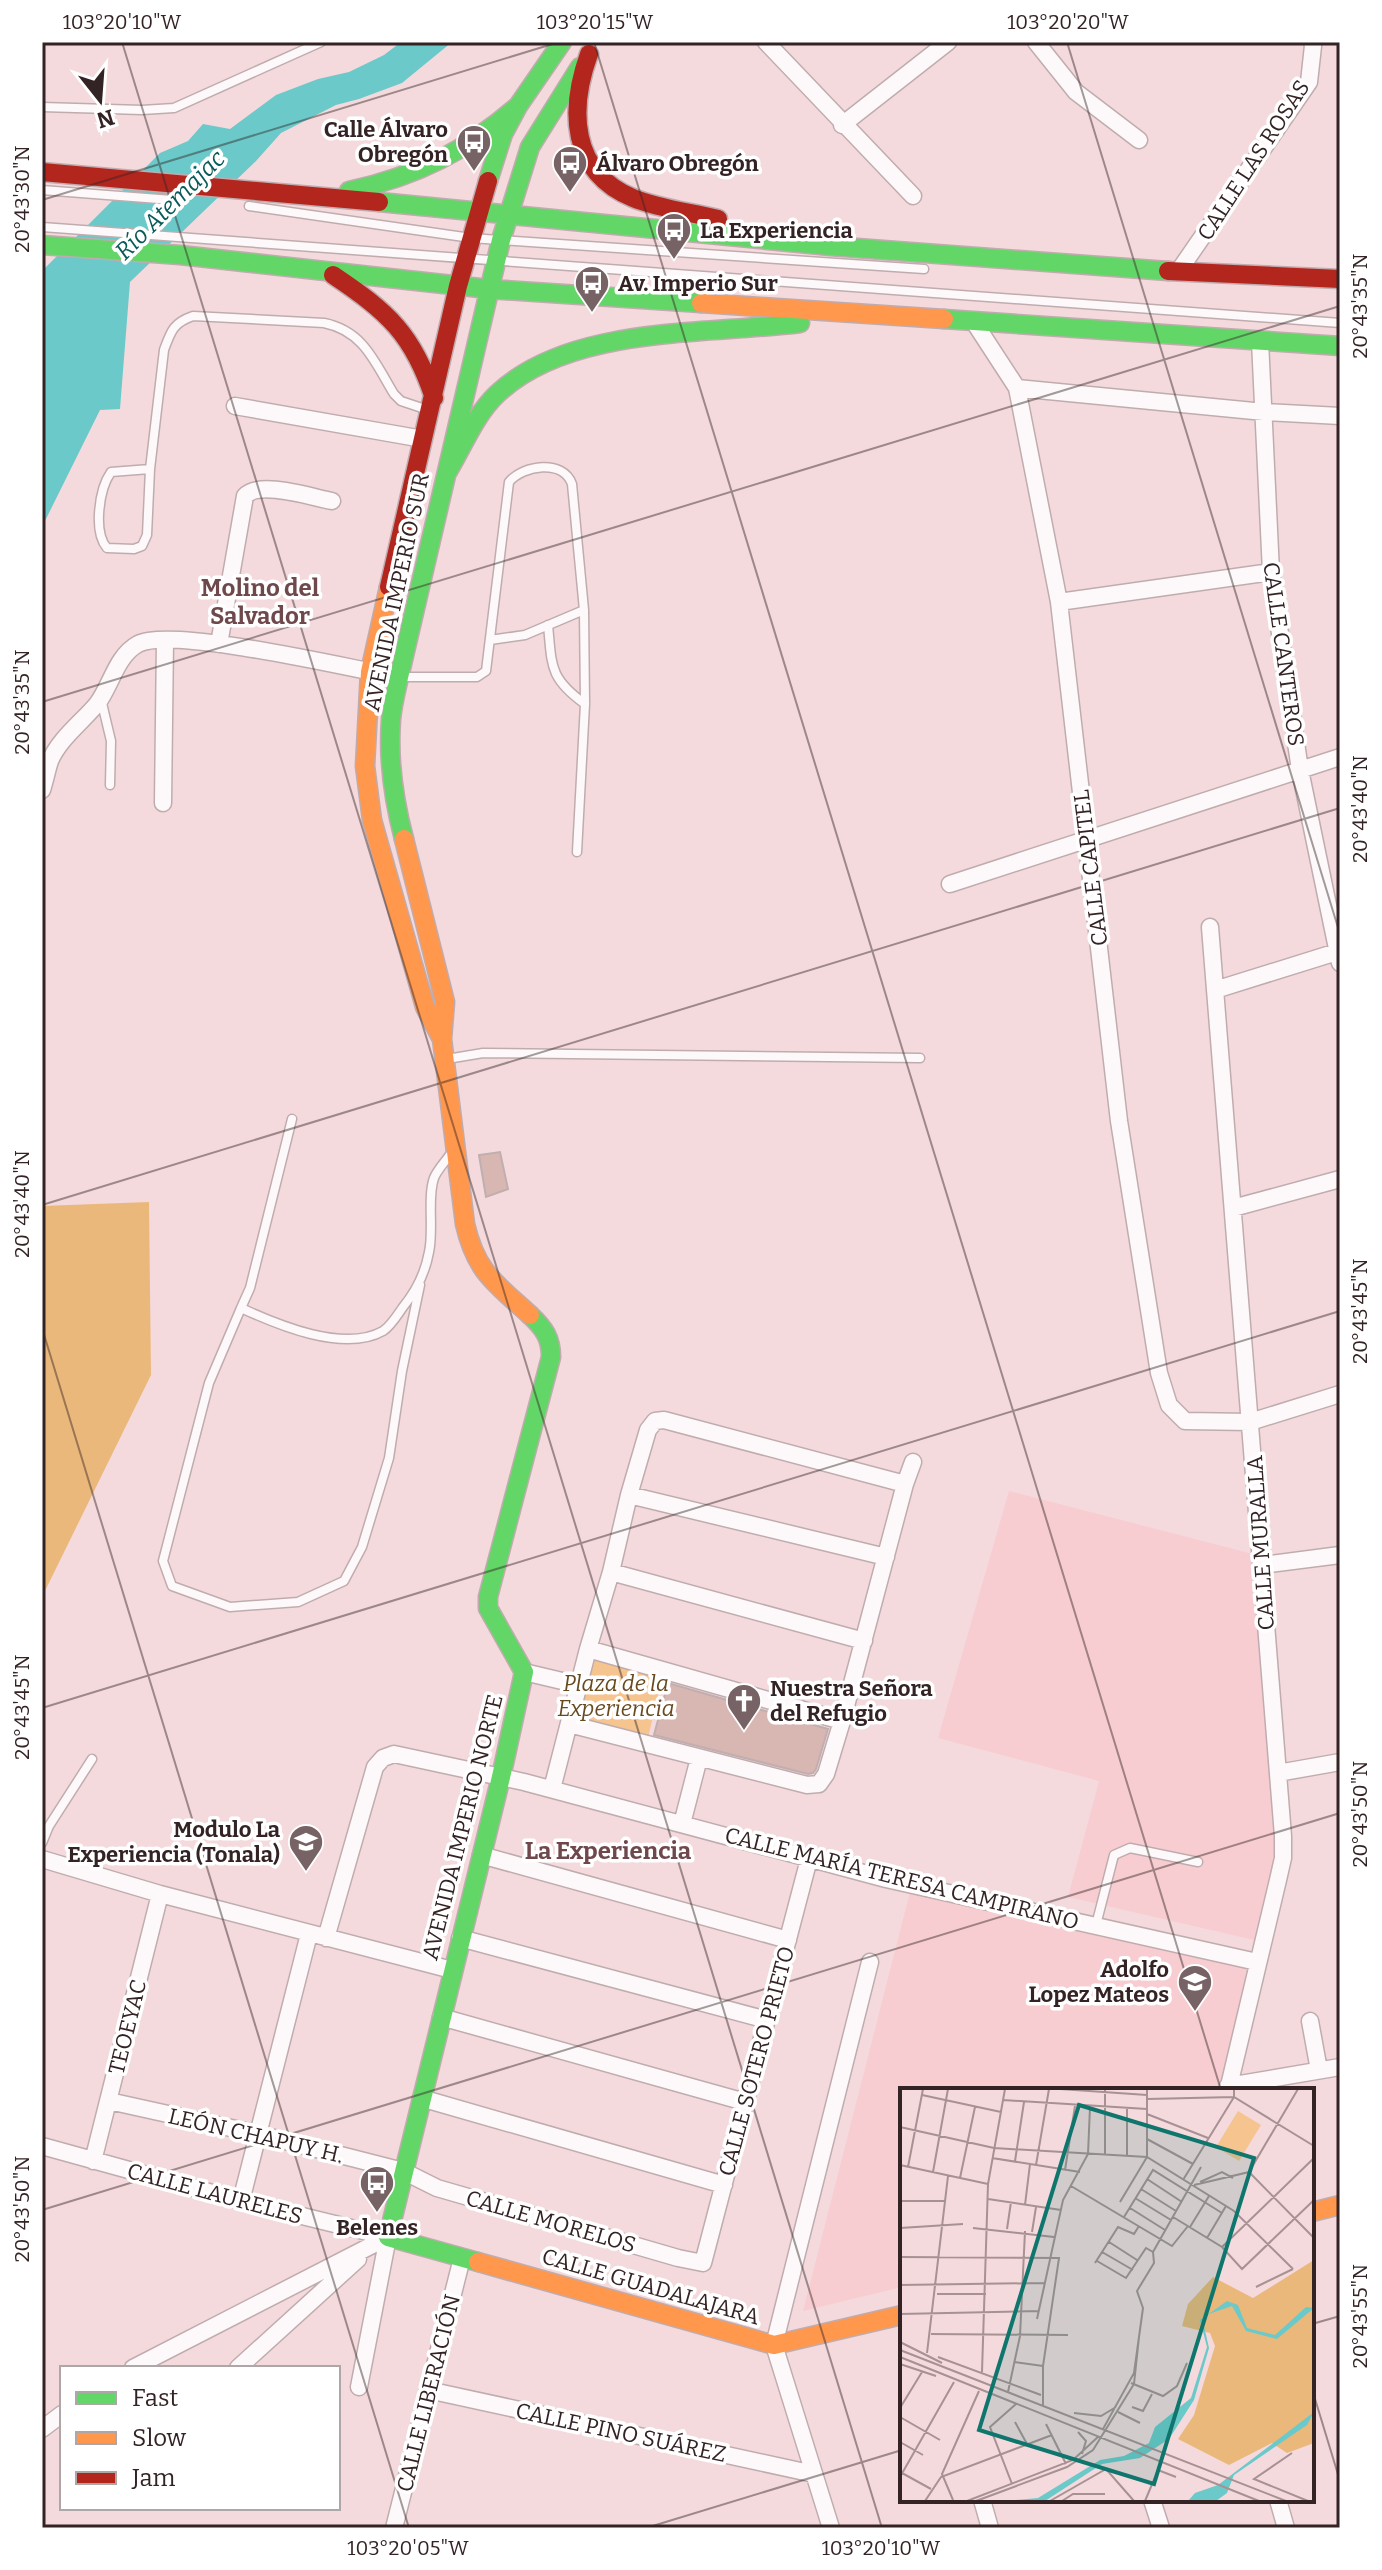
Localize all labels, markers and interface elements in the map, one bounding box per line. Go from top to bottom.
text: 103°20'10"W [63,10,182,34]
text: 103°20'15"W [537,10,654,34]
text: 103°20'20"W [1007,10,1129,34]
north arrow [60,60,140,140]
street label: CALLE LAS ROSAS [1191,75,1315,246]
text: N [94,103,118,134]
place label: Calle Álvaro Obregón [324,116,448,168]
bus stop icon: Calle Álvaro Obregón [455,123,493,173]
water label: Río Atemajac [109,144,231,266]
bus stop icon: Álvaro Obregón [551,144,589,194]
text: 20°43'30"N [10,145,34,253]
place label: Álvaro Obregón [596,150,759,177]
bus stop icon: La Experiencia [655,211,693,261]
place label: La Experiencia [700,217,853,244]
text: 20°43'35"N [1348,253,1372,359]
bus stop icon: Av. Imperio Sur [573,264,611,314]
place label: Av. Imperio Sur [618,270,778,297]
street label: AVENIDA IMPERIO SUR [358,470,435,714]
street label: CALLE CANTEROS [1257,560,1310,748]
district label: Molino del Salvador [201,574,320,630]
text: 20°43'35"N [10,649,34,755]
text: 20°43'40"N [1348,755,1372,863]
street label: CALLE CAPITEL [1068,788,1113,948]
text: 20°43'40"N [10,1150,34,1258]
text: 20°43'45"N [1348,1258,1372,1364]
street label: CALLE MURALLA [1241,1454,1280,1631]
text: 20°43'45"N [10,1654,34,1760]
park label: Plaza de la Experiencia [557,1670,675,1722]
place label: Nuestra Señora del Refugio [770,1675,933,1727]
church icon: Nuestra Señora del Refugio [725,1682,763,1732]
street label: AVENIDA IMPERIO NORTE [416,1692,509,1963]
text: 20°43'50"N [1348,1761,1372,1867]
place label: Modulo La Experiencia (Tonala) [68,1816,281,1868]
street label: CALLE MARÍA TERESA CAMPIRANO [722,1821,1082,1936]
school or university icon: Modulo La Experiencia (Tonala) [287,1823,325,1873]
district label: La Experiencia [525,1837,692,1865]
street label: CALLE SOTERO PRIETO [713,1943,800,2179]
place label: Adolfo Lopez Mateos [1028,1956,1169,2008]
school or university icon: Adolfo Lopez Mateos [1176,1963,1214,2013]
street label: TEOEYAC [103,1977,152,2077]
inset map [900,2088,1314,2502]
street label: LEÓN CHAPUY H. [166,2102,346,2169]
text: 20°43'50"N [10,2156,34,2262]
street label: CALLE LAURELES [124,2157,305,2230]
bus stop icon: Belenes [358,2164,396,2214]
street label: CALLE MORELOS [463,2184,639,2259]
place label: Belenes [336,2214,418,2241]
street label: CALLE GUADALAJARA [539,2242,763,2331]
text: 20°43'55"N [1348,2264,1372,2368]
street label: CALLE LIBERACIÓN [391,2291,466,2495]
legend [60,2366,340,2510]
text: Fast [132,2384,178,2412]
street label: CALLE PINO SUÁREZ [513,2397,729,2468]
text: Slow [132,2424,187,2452]
text: Jam [131,2464,176,2492]
text: 103°20'05"W [347,2536,469,2560]
text: 103°20'10"W [822,2536,941,2560]

